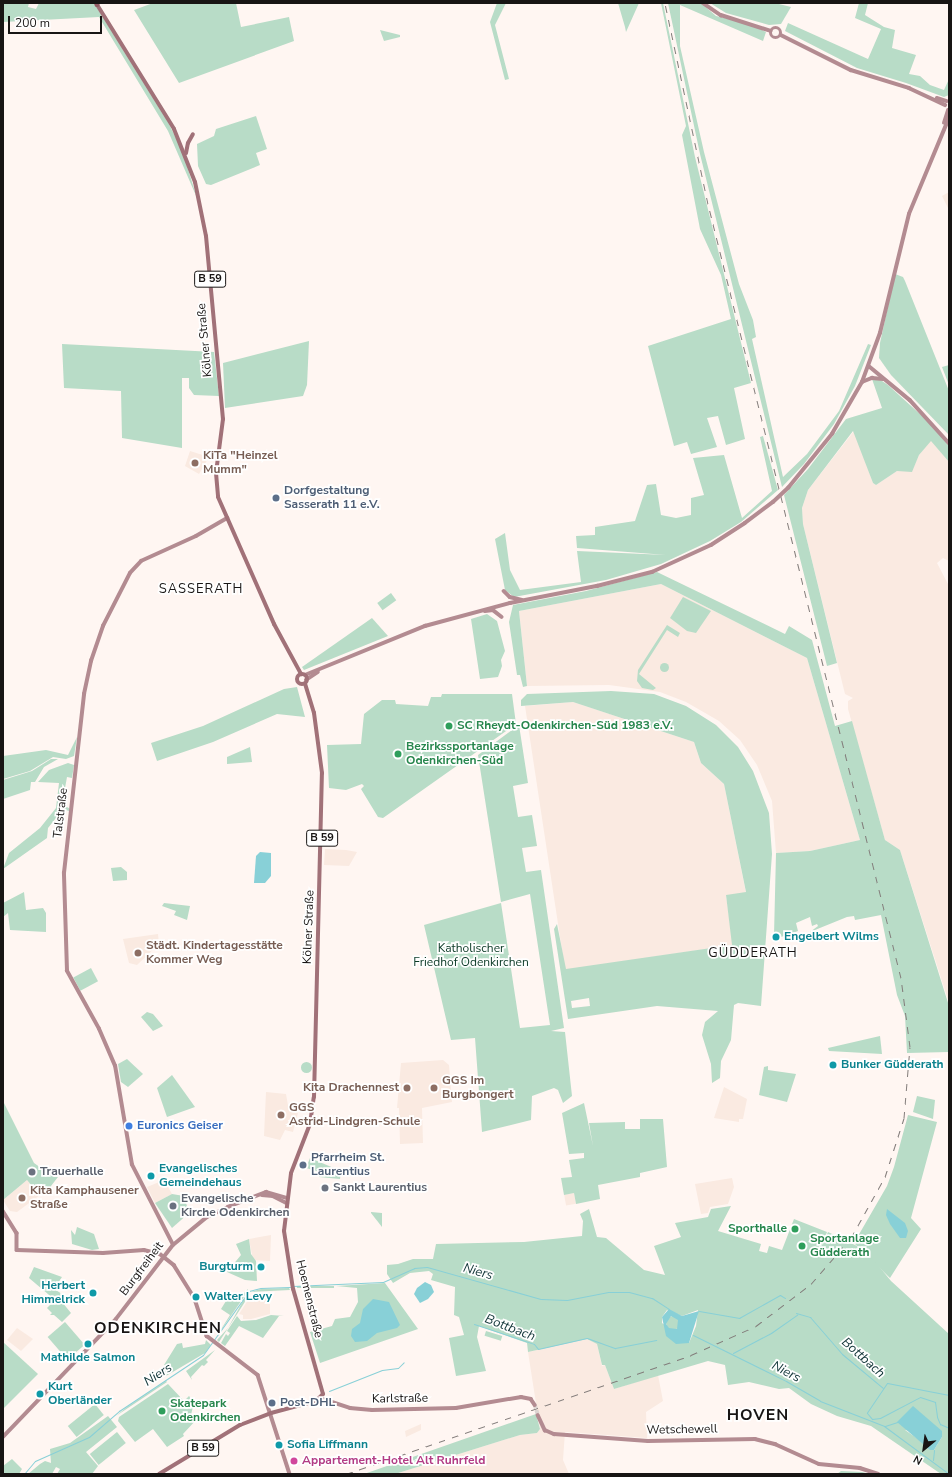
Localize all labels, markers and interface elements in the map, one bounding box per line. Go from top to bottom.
scale bar [10,8,104,34]
text: 200 m [15,15,50,31]
road number: B 59 [194,270,226,288]
street label: Kölner Straße [195,302,215,378]
place label: KiTa "Heinzel Mumm" [203,449,277,477]
marker: KiTa "Heinzel Mumm" [190,458,200,468]
place label: Dorfgestaltung Sasserath 11 e.V. [284,484,380,512]
marker: Dorfgestaltung Sasserath 11 e.V. [271,493,281,503]
district label: SASSERATH [159,581,243,597]
place label: SC Rheydt-Odenkirchen-Süd 1983 e.V. [457,719,673,733]
marker: SC Rheydt-Odenkirchen-Süd 1983 e.V. [444,721,454,731]
place label: Bezirkssportanlage Odenkirchen-Süd [406,740,514,768]
marker: Bezirkssportanlage Odenkirchen-Süd [393,749,403,759]
street label: Talstraße [51,787,71,839]
road number: B 59 [306,829,338,847]
street label: Kölner Straße [301,890,317,964]
place label: Engelbert Wilms [784,930,879,944]
marker: Engelbert Wilms [771,932,781,942]
place label: Städt. Kindertagesstätte Kommer Weg [146,939,283,967]
park label: Katholischer Friedhof Odenkirchen [413,942,529,970]
district label: GÜDDERATH [708,945,798,961]
marker: Städt. Kindertagesstätte Kommer Weg [133,948,143,958]
place label: Bunker Güdderath [841,1058,944,1072]
marker: Bunker Güdderath [828,1060,838,1070]
place label: GGS Im Burgbongert [442,1074,514,1102]
place label: Kita Drachennest [303,1081,399,1095]
marker: Kita Drachennest [402,1083,412,1093]
marker: GGS Im Burgbongert [429,1083,439,1093]
place label: GGS Astrid-Lindgren-Schule [289,1101,420,1129]
marker: GGS Astrid-Lindgren-Schule [276,1110,286,1120]
place label: Euronics Geiser [137,1119,223,1133]
marker: Euronics Geiser [124,1121,134,1131]
place label: Pfarrheim St. Laurentius [311,1151,385,1179]
marker: Pfarrheim St. Laurentius [298,1160,308,1170]
place label: Evangelisches Gemeindehaus [159,1162,242,1190]
place label: Trauerhalle [40,1165,104,1179]
marker: Trauerhalle [27,1167,37,1177]
marker: Evangelisches Gemeindehaus [146,1171,156,1181]
place label: Sankt Laurentius [333,1181,427,1195]
marker: Sankt Laurentius [320,1183,330,1193]
place label: Kita Kamphausener Straße [30,1184,139,1212]
place label: Evangelische Kirche Odenkirchen [181,1192,290,1220]
marker: Kita Kamphausener Straße [17,1193,27,1203]
marker: Evangelische Kirche Odenkirchen [168,1201,178,1211]
place label: Sporthalle [728,1222,787,1236]
marker: Sporthalle [790,1224,800,1234]
place label: Sportanlage Güdderath [810,1232,879,1260]
street label: Burgfreiheit [117,1239,167,1299]
marker: Sportanlage Güdderath [797,1241,807,1251]
street label: Hoemenstraße [292,1258,326,1340]
place label: Burgturm [199,1260,253,1274]
water label: Niers [461,1260,495,1284]
marker: Burgturm [256,1262,266,1272]
place label: Herbert Himmelrick [21,1279,85,1307]
marker: Herbert Himmelrick [88,1288,98,1298]
place label: Walter Levy [204,1290,272,1304]
marker: Walter Levy [191,1292,201,1302]
water label: Bottbach [483,1311,537,1345]
district label: ODENKIRCHEN [94,1318,222,1338]
water label: Bottbach [838,1335,888,1381]
marker: Mathilde Salmon [83,1339,93,1349]
place label: Mathilde Salmon [41,1351,135,1365]
water label: Niers [769,1358,803,1386]
water label: Niers [141,1360,175,1390]
place label: Kurt Oberländer [48,1380,112,1408]
marker: Kurt Oberländer [35,1389,45,1399]
street label: Karlstraße [372,1391,428,1407]
place label: Post-DHL [280,1396,335,1410]
place label: Skatepark Odenkirchen [170,1397,240,1425]
marker: Post-DHL [267,1398,277,1408]
district label: HOVEN [727,1405,789,1425]
marker: Skatepark Odenkirchen [157,1406,167,1416]
street label: Wetschewell [646,1422,718,1438]
north arrow [904,1429,944,1469]
place label: Sofia Liffmann [287,1438,368,1452]
road number: B 59 [187,1439,219,1457]
marker: Sofia Liffmann [274,1440,284,1450]
text: N [911,1451,925,1468]
place label: Appartement-Hotel Alt Ruhrfeld [302,1454,485,1468]
marker: Appartement-Hotel Alt Ruhrfeld [289,1456,299,1466]

